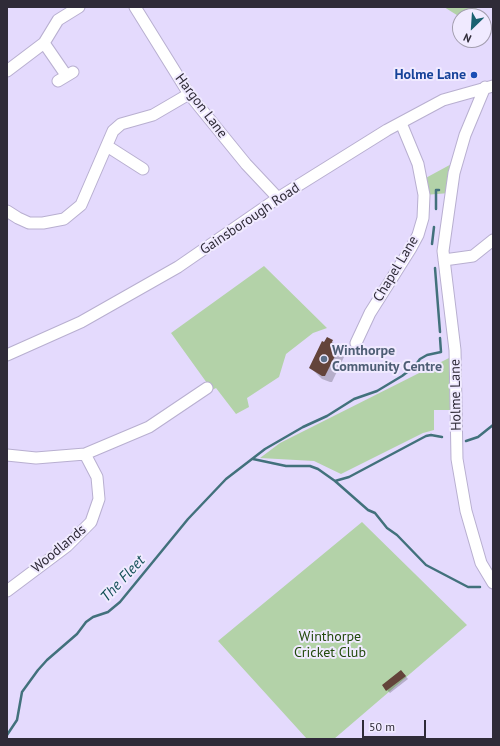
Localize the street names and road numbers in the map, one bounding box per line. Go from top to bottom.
street label: Hargon Lane [171,71,231,141]
street label: Gainsborough Road [197,180,303,258]
street label: Chapel Lane [370,233,422,305]
street label: Holme Lane [447,359,465,431]
street label: Woodlands [28,521,90,577]

